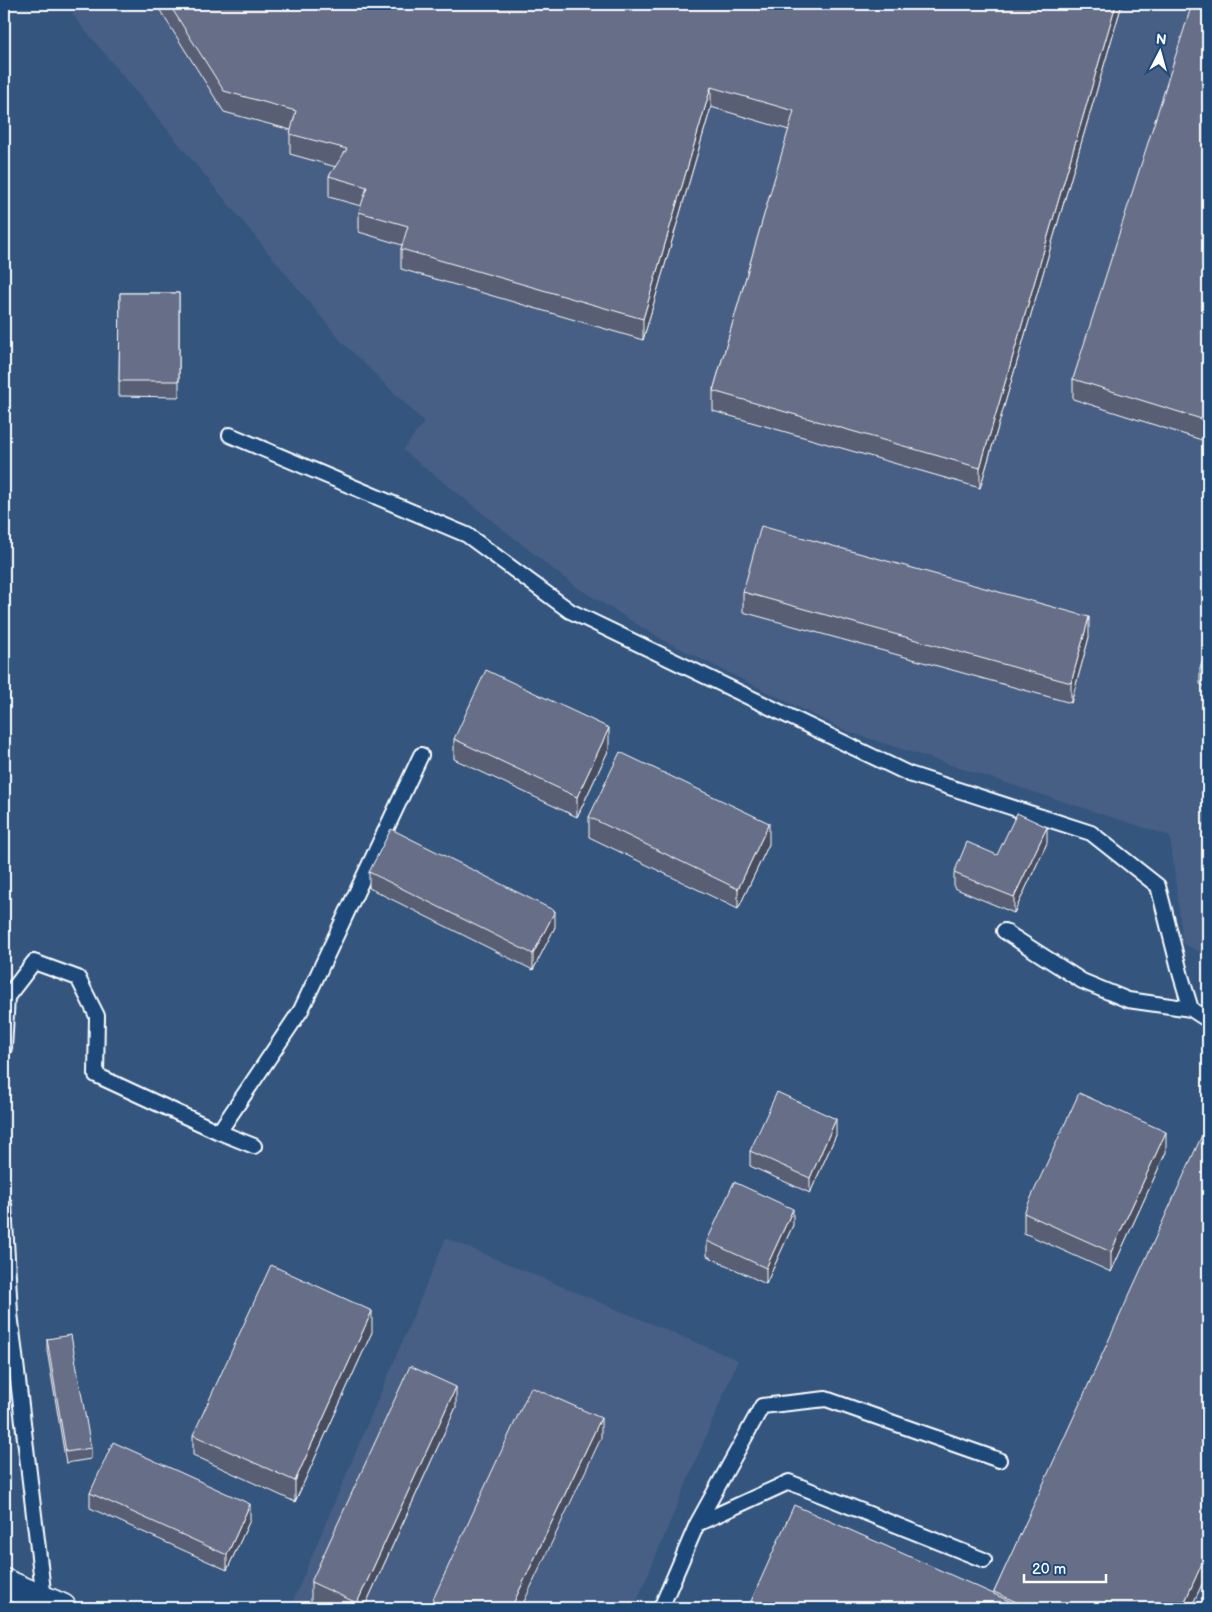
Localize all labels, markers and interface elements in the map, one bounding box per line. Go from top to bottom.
north arrow [1134,28,1184,78]
text: N [1155,31,1167,49]
scale bar [1024,1552,1107,1584]
text: 20 m [1032,1560,1066,1579]

